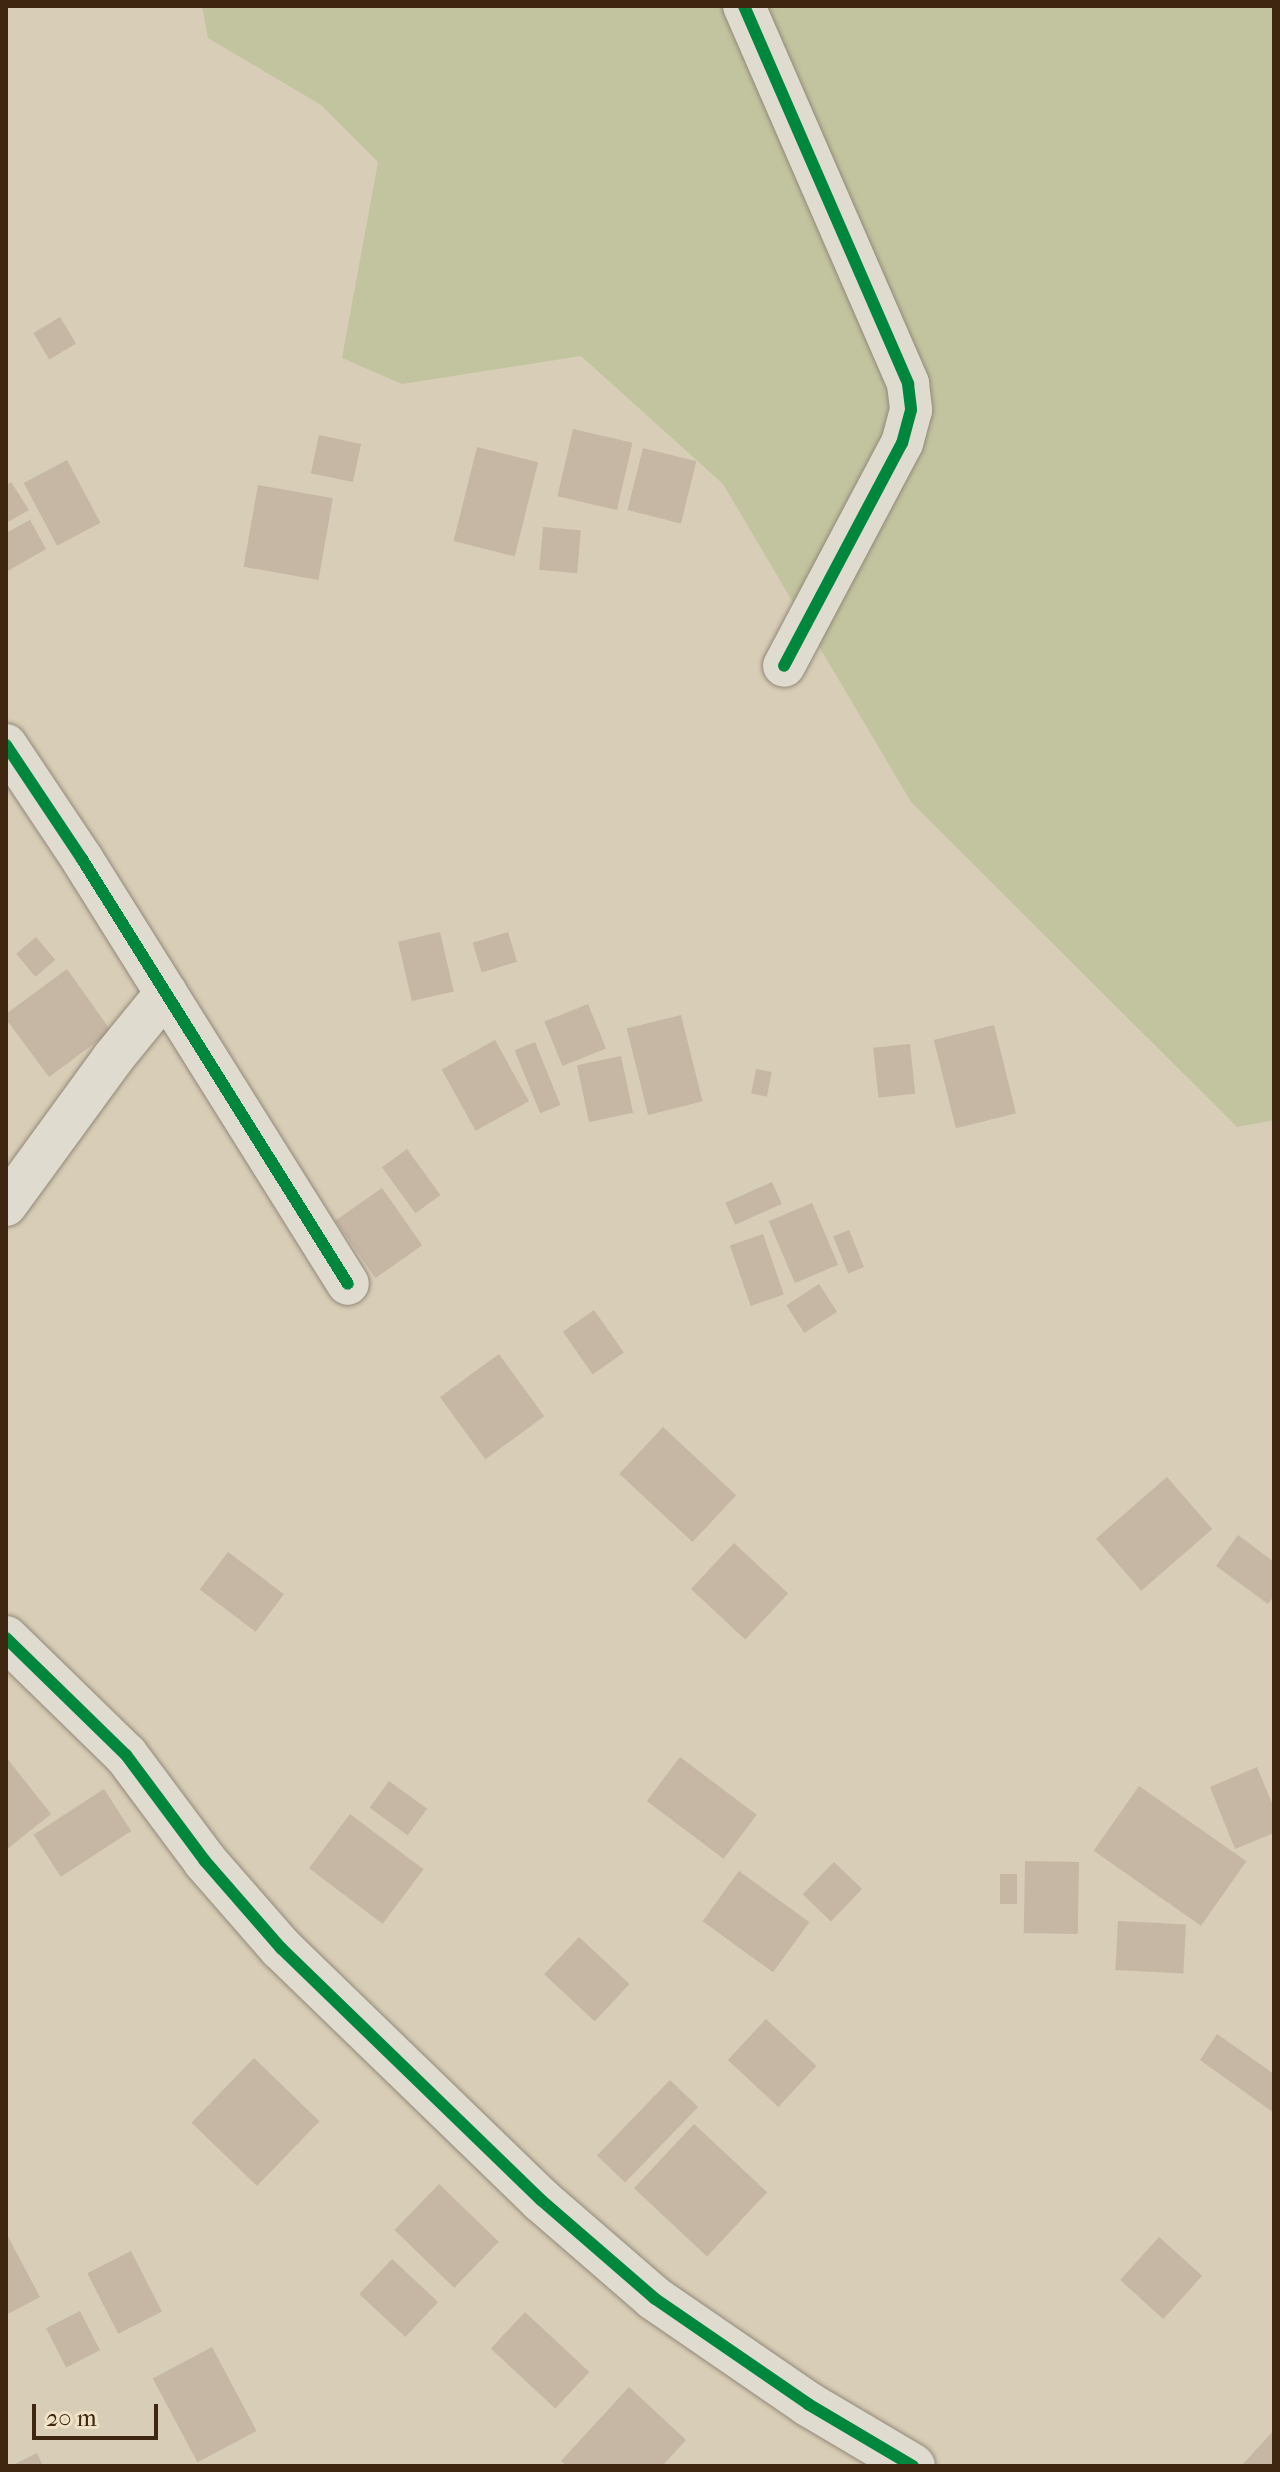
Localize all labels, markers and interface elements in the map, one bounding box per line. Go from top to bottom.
scale bar [36,2388,162,2438]
text: 20 m [46,2404,97,2432]

